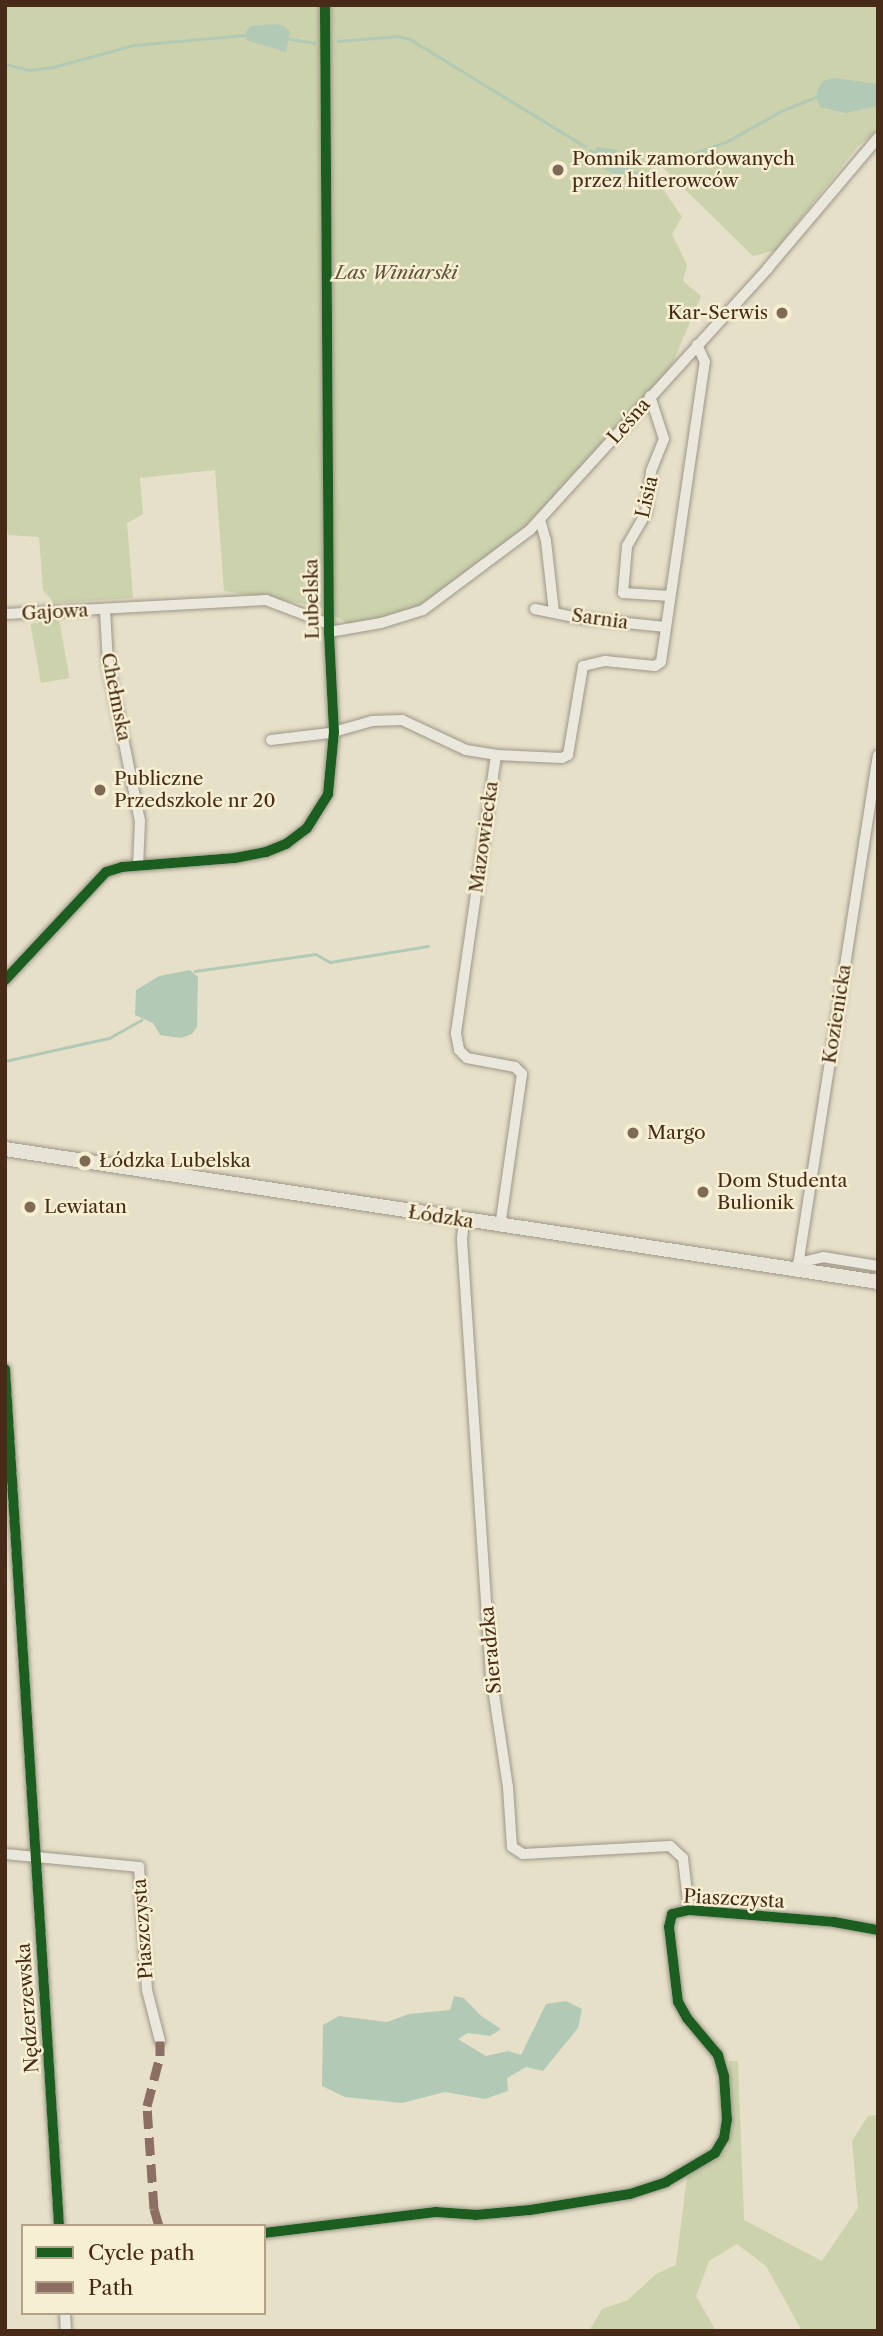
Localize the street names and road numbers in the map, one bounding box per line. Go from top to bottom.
street label: Leśna [603,393,655,449]
street label: Lisia [631,474,663,520]
street label: Lubelska [300,558,324,640]
street label: Gajowa [21,599,89,625]
street label: Sarnia [570,604,630,634]
street label: Chełmska [96,651,136,743]
street label: Mazowiecka [465,780,503,894]
street label: Kozienicka [818,963,856,1065]
street label: Łódzka [407,1201,475,1233]
street label: Sieradzka [476,1605,506,1695]
street label: Piaszczysta [128,1878,158,1980]
street label: Piaszczysta [683,1885,785,1913]
street label: Nędzerzewska [12,1942,44,2074]

